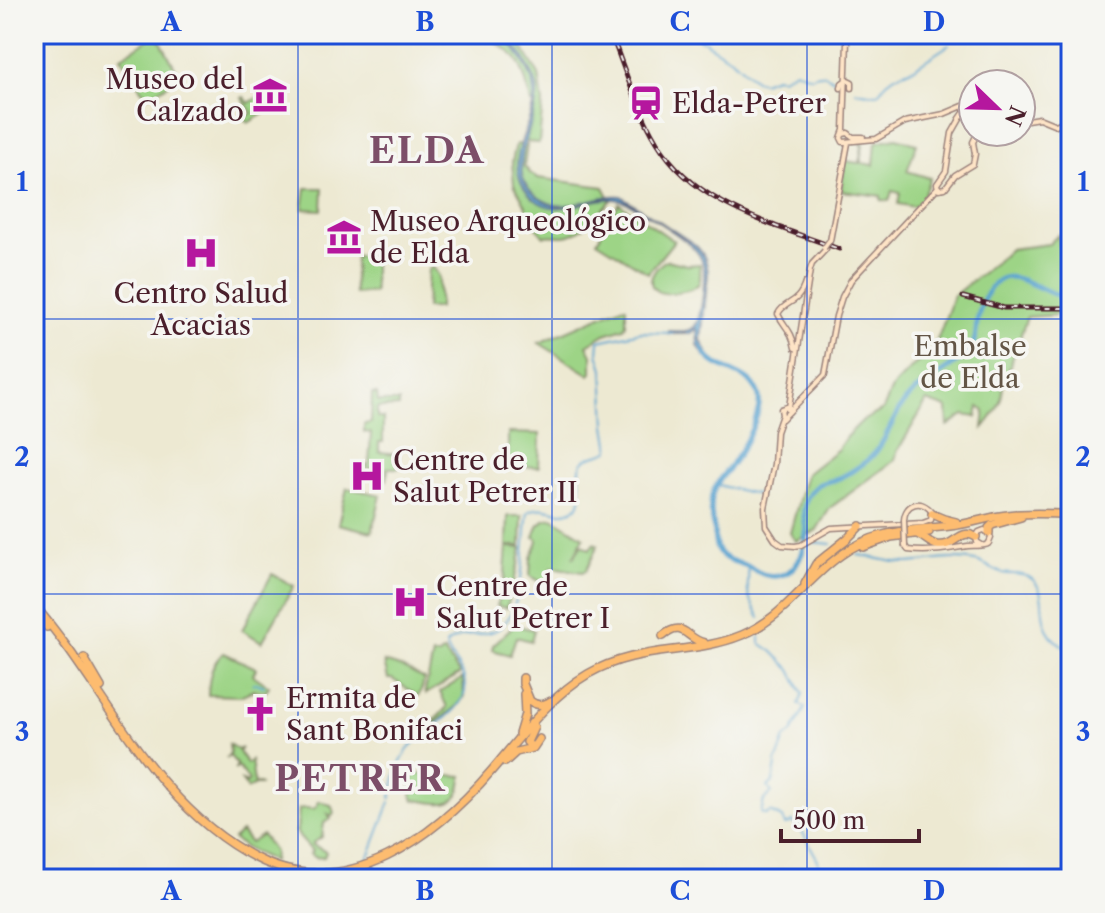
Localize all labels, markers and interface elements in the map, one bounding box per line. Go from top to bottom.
text: A [160,6,182,38]
text: B [415,6,435,38]
text: C [670,6,690,38]
text: D [923,6,945,38]
place label: Museo del Calzado [105,62,244,128]
north arrow [957,68,1037,148]
museum icon: Museo del Calzado [251,76,289,114]
station icon: Elda-Petrer [627,84,665,122]
place label: Elda-Petrer [672,86,826,120]
text: N [999,102,1031,130]
district label: ELDA [369,128,485,172]
text: 1 [16,166,28,198]
text: 1 [1077,166,1089,198]
place label: Museo Arqueológico de Elda [370,204,646,270]
museum icon: Museo Arqueológico de Elda [325,218,363,256]
hospital icon: Centro Salud Acacias [182,234,220,272]
place label: Centro Salud Acacias [114,276,288,342]
park label: Embalse de Elda [913,329,1027,395]
text: 2 [14,441,30,473]
text: 2 [1075,441,1091,473]
place label: Centre de Salut Petrer II [393,443,578,509]
hospital icon: Centre de Salut Petrer II [348,457,386,495]
place label: Centre de Salut Petrer I [436,569,610,635]
hospital icon: Centre de Salut Petrer I [391,583,429,621]
place label: Ermita de Sant Bonifaci [286,681,463,747]
church icon: Ermita de Sant Bonifaci [241,695,279,733]
text: 3 [15,716,29,748]
text: 3 [1076,716,1090,748]
district label: PETRER [274,756,446,800]
scale bar [781,793,919,843]
text: 500 m [793,806,865,835]
text: A [160,875,182,907]
text: B [415,875,435,907]
text: C [670,875,690,907]
text: D [923,875,945,907]

